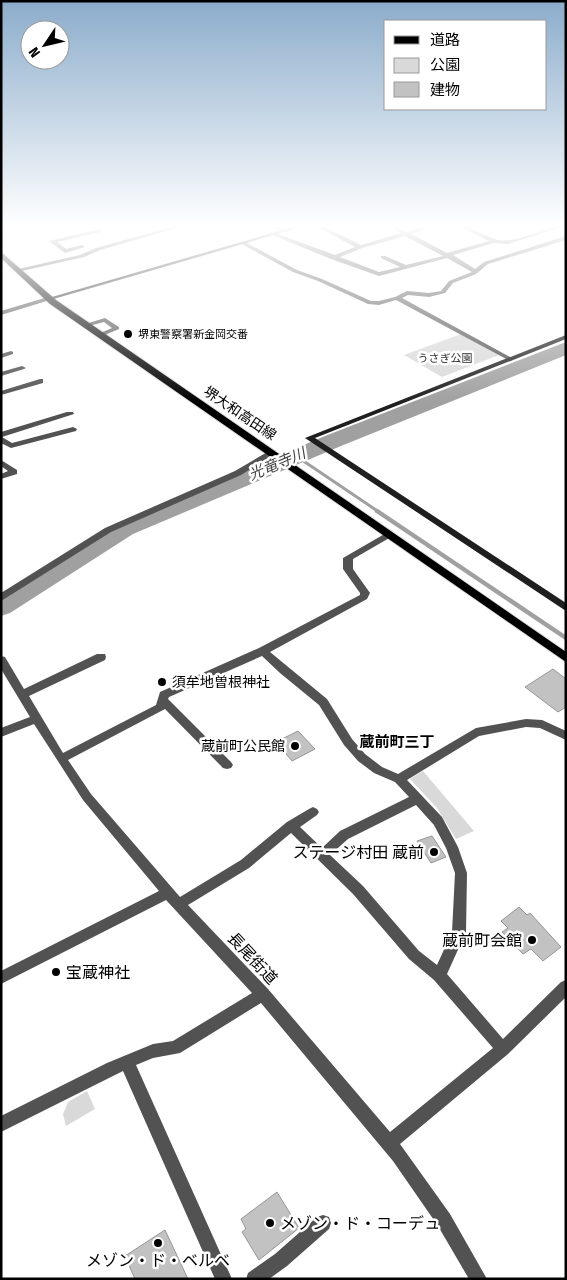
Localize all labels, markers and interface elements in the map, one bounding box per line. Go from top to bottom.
north arrow [20,20,70,70]
legend [384,20,547,110]
text: 道路 [430,31,460,49]
text: N [25,44,44,60]
text: 公園 [430,56,460,74]
text: 建物 [430,81,460,99]
marker: 堺東警察署新金岡交番 [122,328,134,340]
place label: 堺東警察署新金岡交番 [138,328,248,341]
park label: うさぎ公園 [418,352,473,365]
street label: 堺大和高田線 [200,383,279,444]
water label: 光竜寺川 [246,443,310,484]
place label: 須牟地曽根神社 [172,674,270,691]
marker: 須牟地曽根神社 [156,676,168,688]
district label: 蔵前町三丁 [359,733,435,751]
place label: 蔵前町公民館 [201,738,285,755]
marker: 蔵前町公民館 [289,740,301,752]
place label: ステージ村田 蔵前 [293,843,424,862]
marker: ステージ村田 蔵前 [428,846,440,858]
street label: 長尾街道 [224,928,281,988]
place label: 蔵前町会館 [442,931,522,950]
marker: 蔵前町会館 [526,934,538,946]
place label: 宝蔵神社 [66,963,130,982]
marker: 宝蔵神社 [50,966,62,978]
place label: メゾン・ド・コーデュ [280,1214,440,1233]
marker: メゾン・ド・コーデュ [264,1217,276,1229]
marker: メゾン・ド・ベルベ [152,1237,164,1249]
place label: メゾン・ド・ベルベ [86,1251,230,1270]

